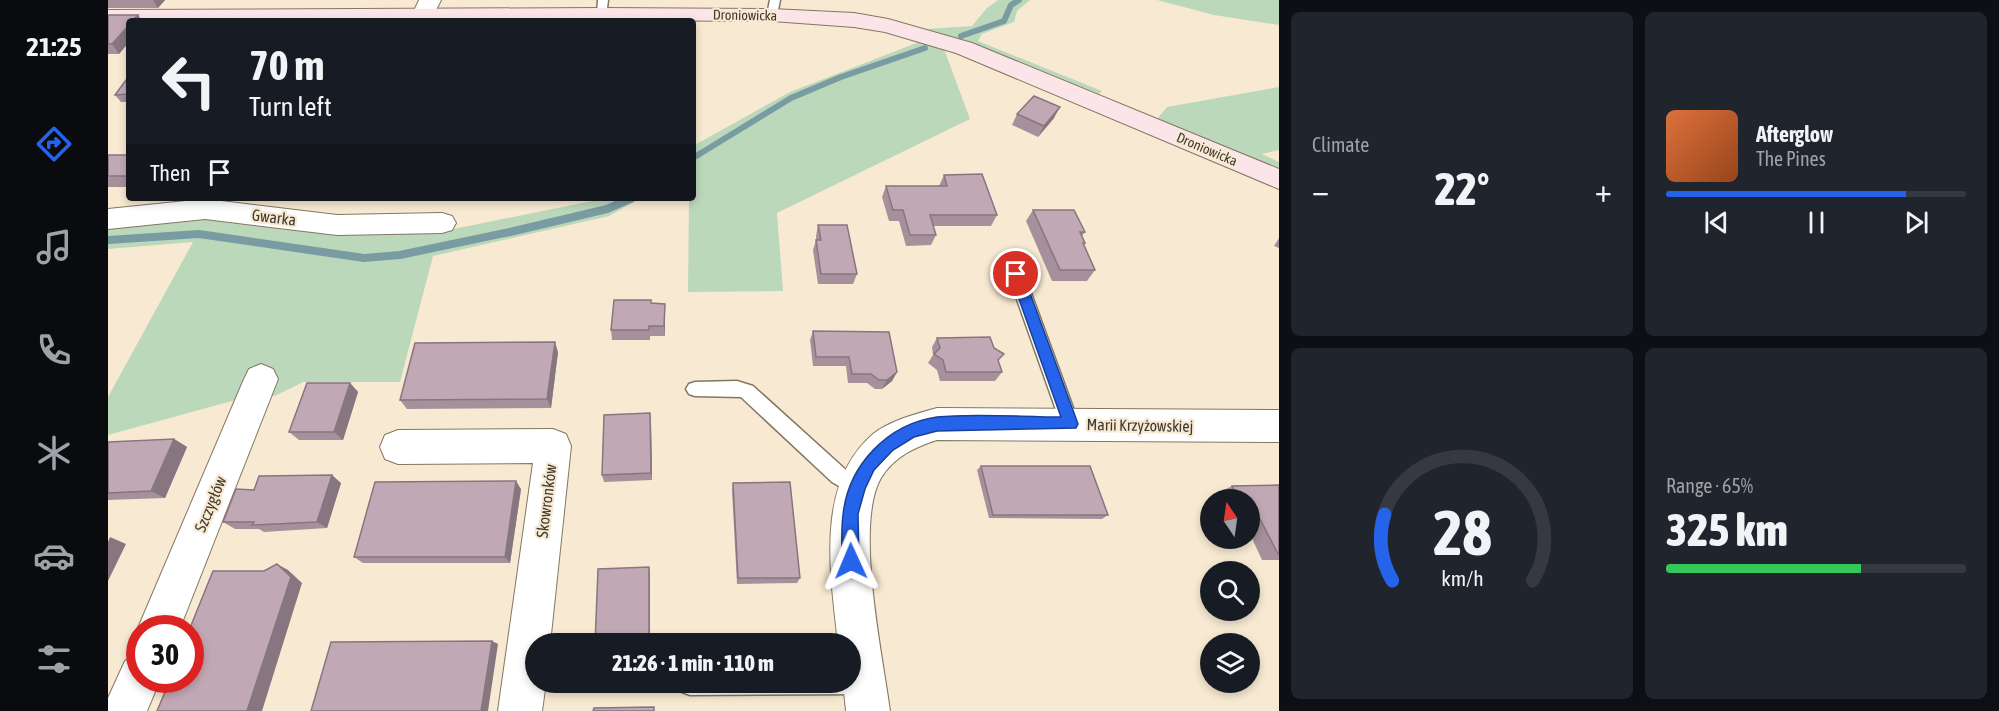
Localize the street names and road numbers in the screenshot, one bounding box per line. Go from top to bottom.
street label: Droniowicka [713,6,777,24]
street label: Droniowicka [1174,129,1240,169]
street label: Gwarka [251,205,297,229]
street label: Marii Krzyżowskiej [1086,415,1194,436]
street label: Skowronków [533,463,559,539]
street label: Szczygłów [191,473,230,535]

